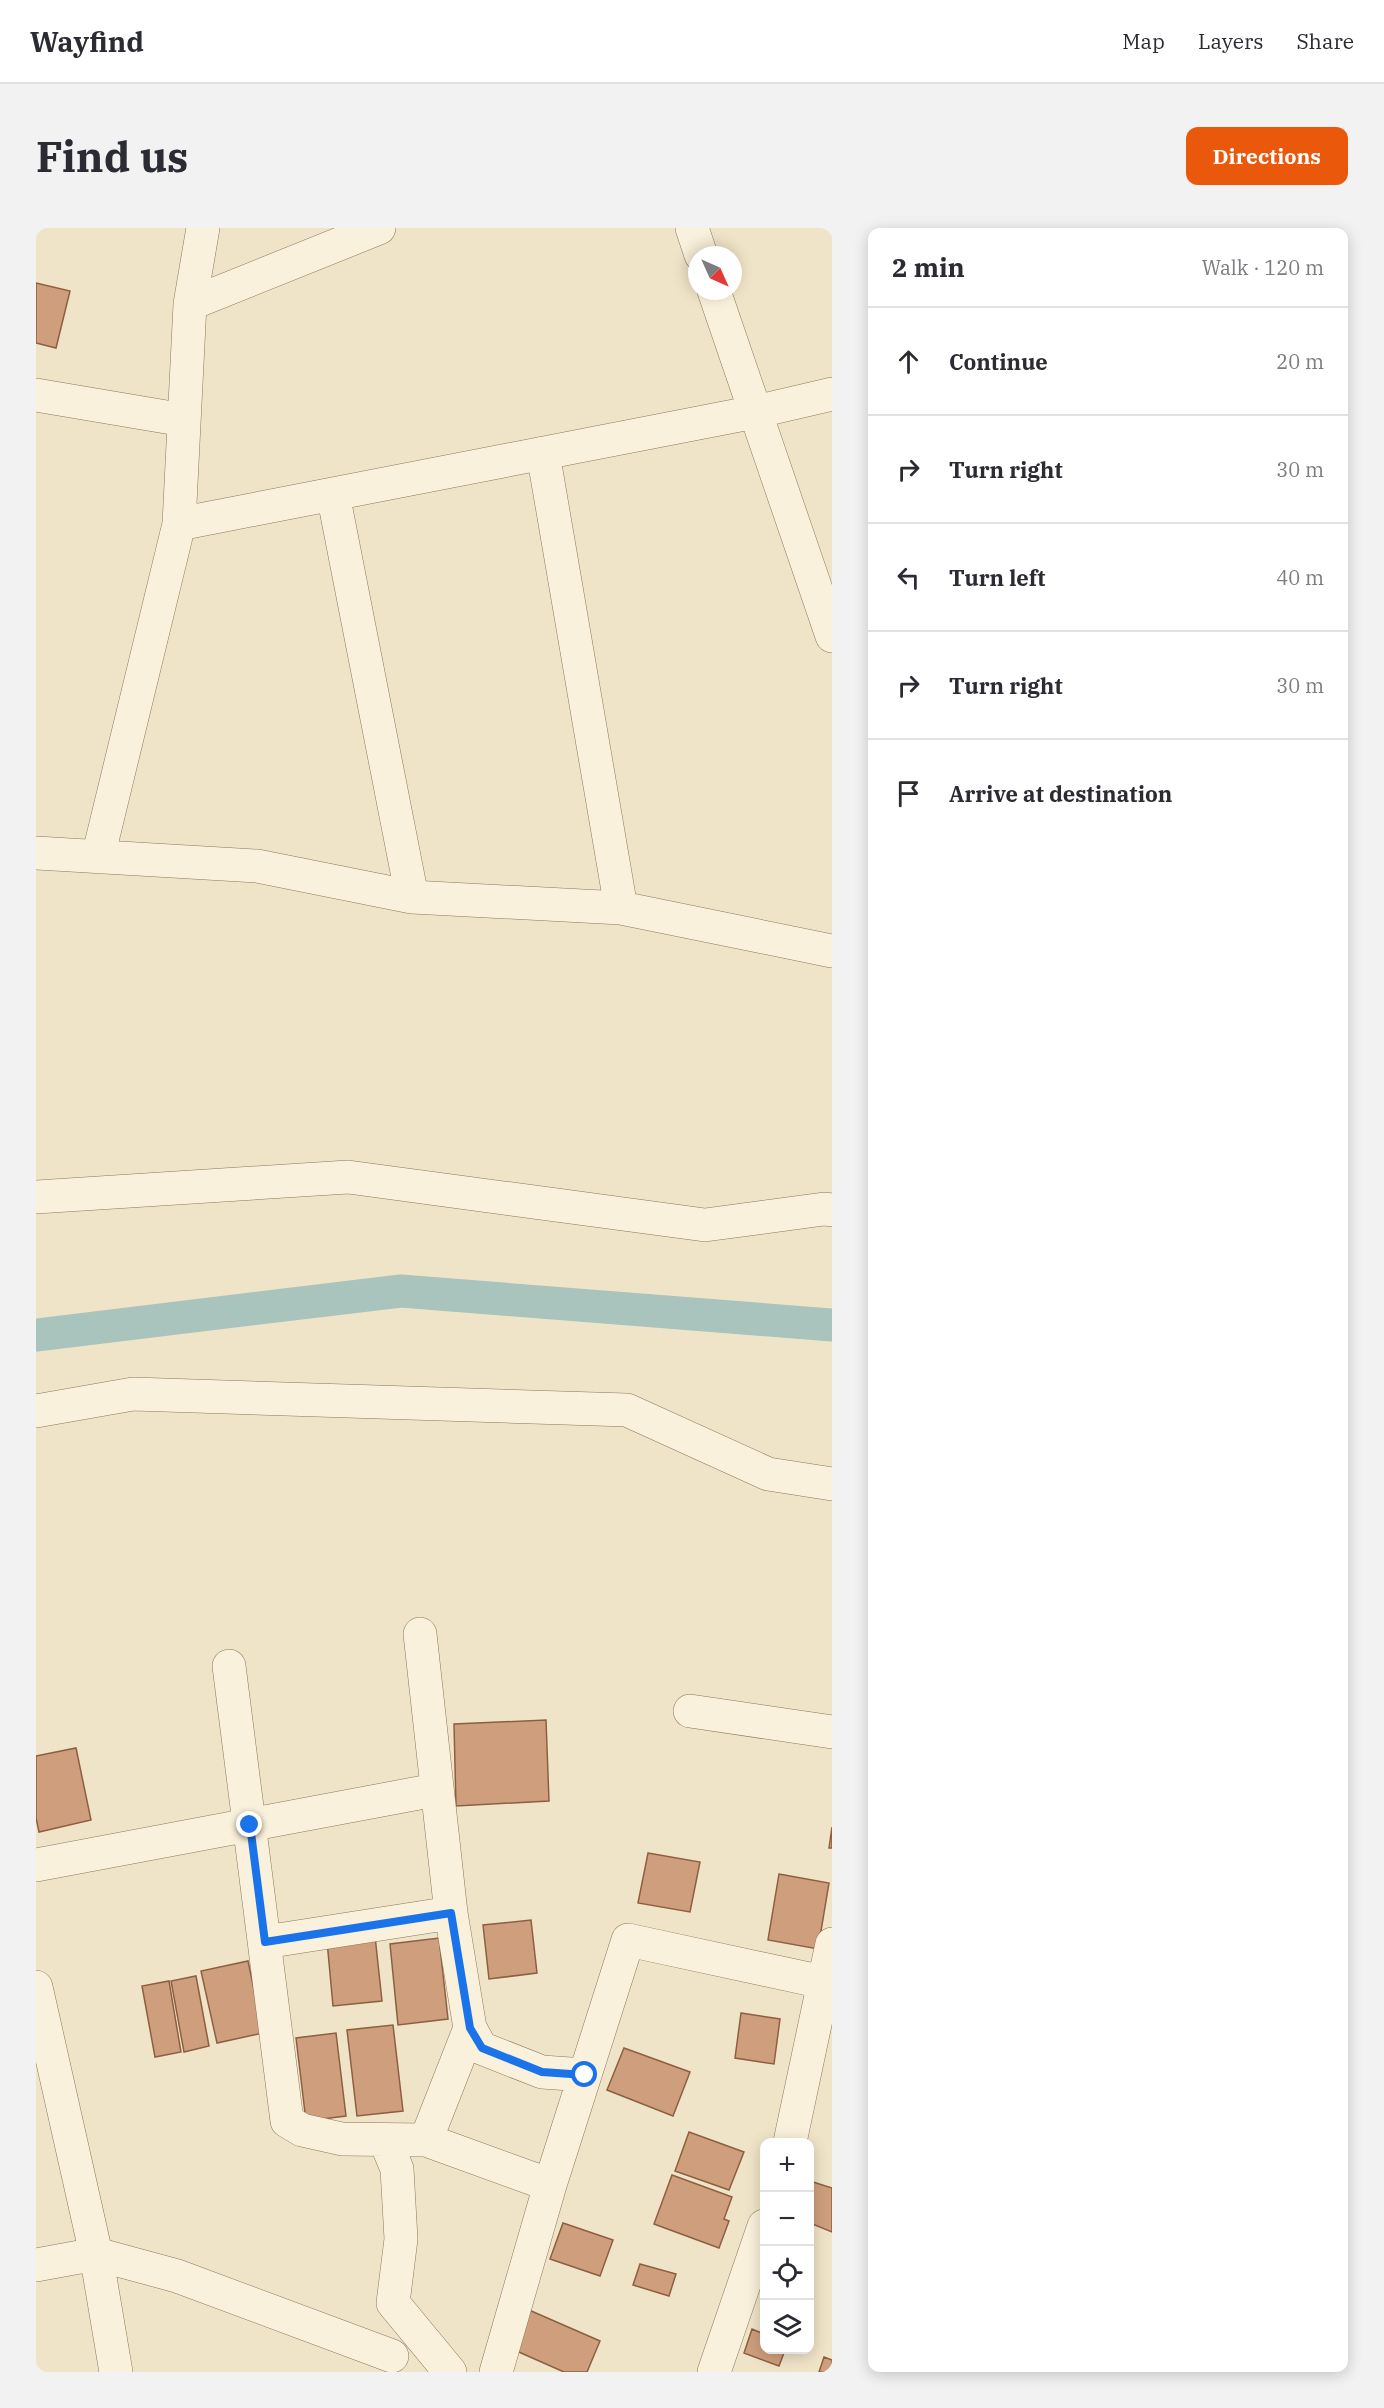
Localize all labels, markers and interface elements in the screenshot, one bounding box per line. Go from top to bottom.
text: Wayfind [30,23,144,60]
text: Map [1122,27,1165,55]
text: Layers [1198,27,1264,55]
text: Share [1297,27,1354,55]
button: Directions [1186,127,1348,185]
text: Find us [36,129,188,184]
north arrow [688,246,742,300]
text: 2 min [892,250,965,284]
text: Walk · 120 m [1202,254,1324,281]
icon: ahead [892,345,925,378]
text: Continue [949,347,1048,376]
text: 20 m [1276,348,1324,375]
icon: right [892,453,925,486]
text: Turn right [949,455,1063,484]
text: 30 m [1276,456,1324,483]
icon: left [892,561,925,594]
text: Turn left [949,563,1045,592]
text: 40 m [1276,564,1324,591]
icon: right [892,669,925,702]
text: Turn right [949,671,1063,700]
text: 30 m [1276,672,1324,699]
icon: arrive [892,777,925,810]
text: Arrive at destination [949,779,1172,808]
route end [236,1811,262,1837]
route start [571,2061,597,2087]
map controls [760,2138,814,2354]
button: + [760,2138,814,2192]
button: − [760,2192,814,2246]
button: locate [760,2246,814,2300]
button: layers [760,2300,814,2354]

